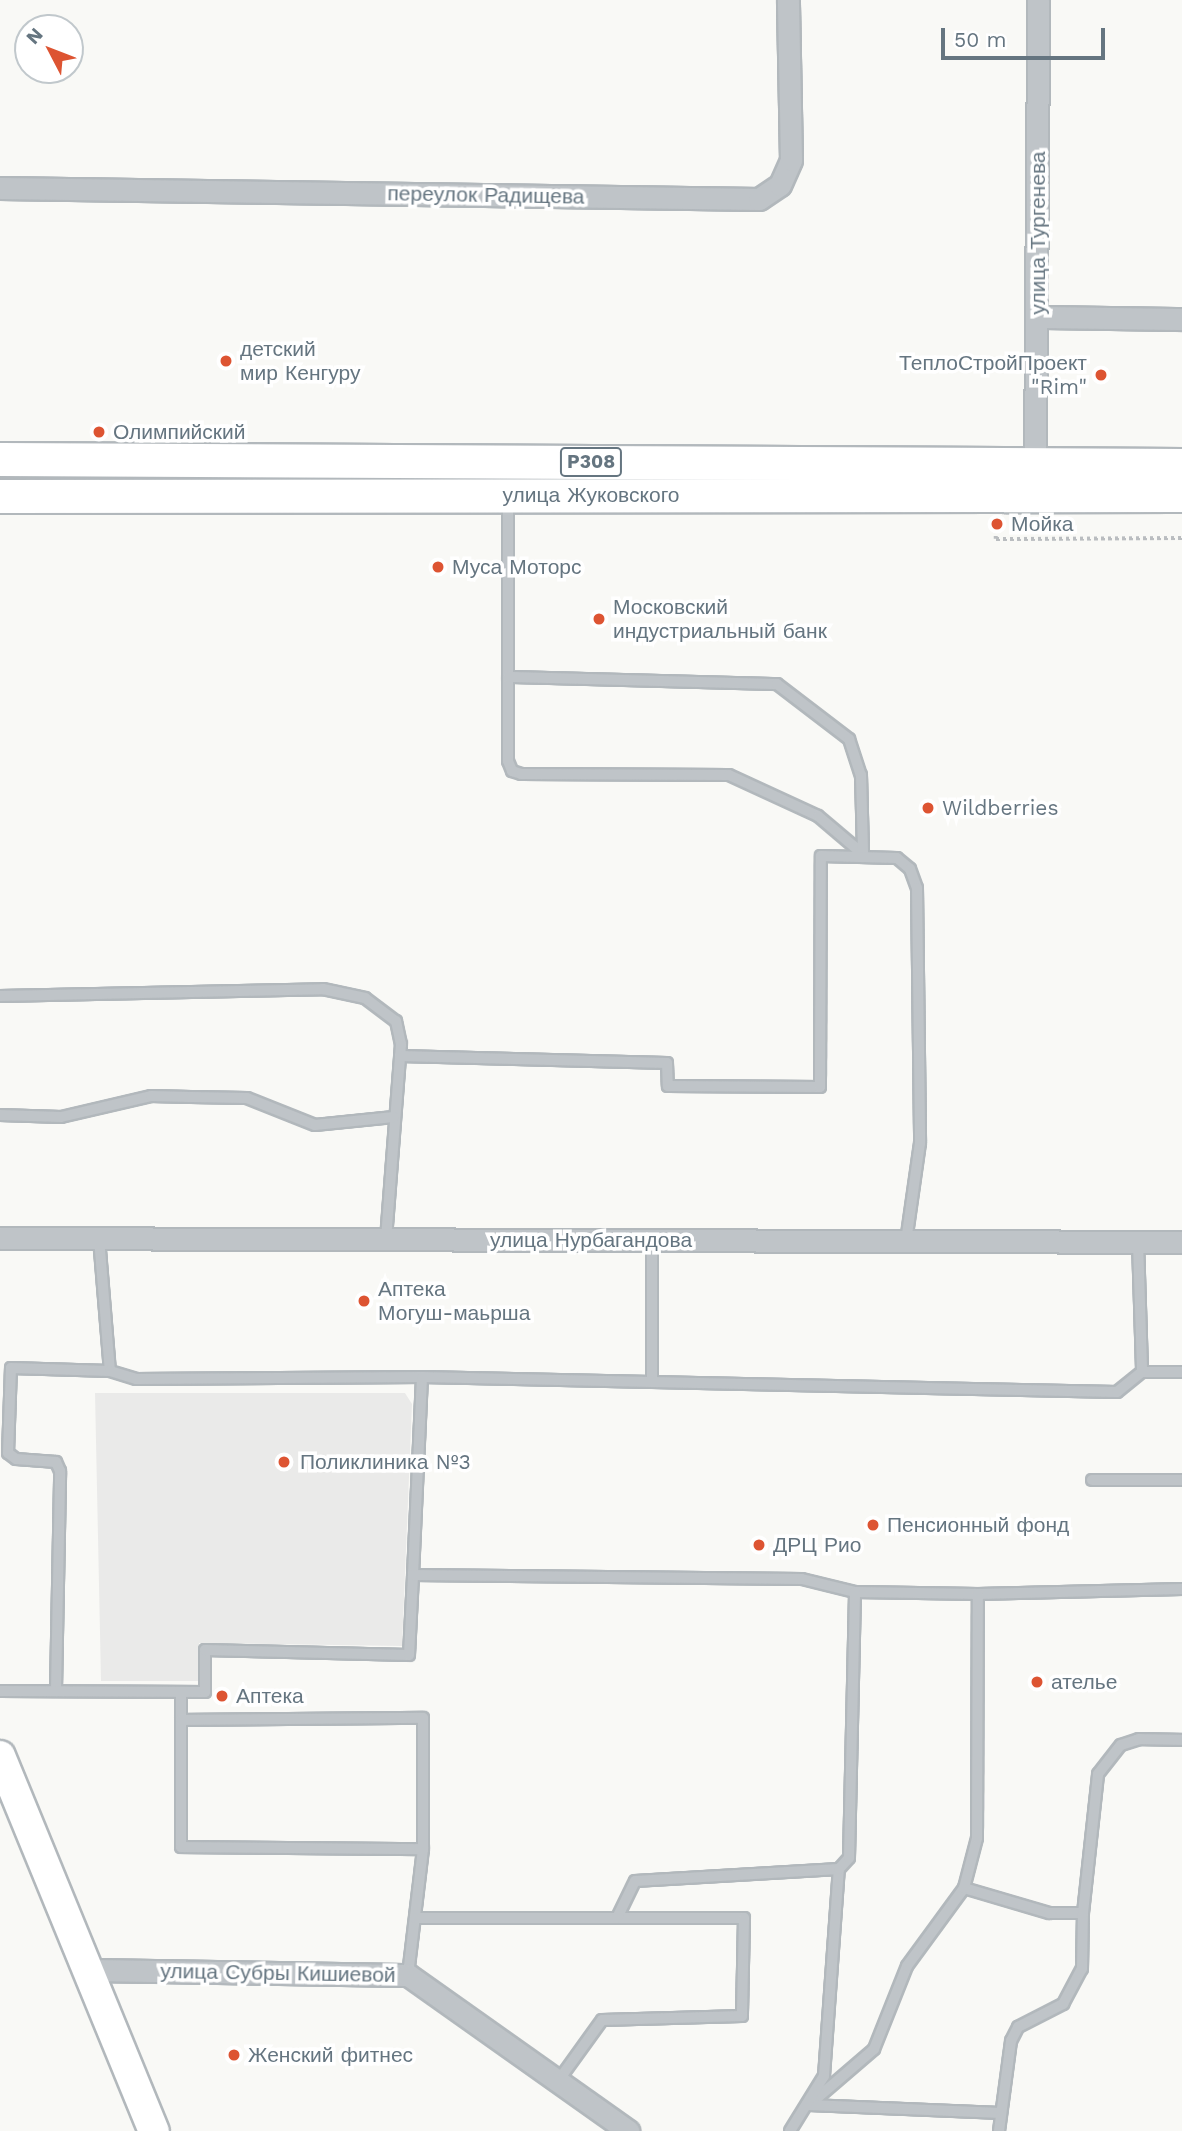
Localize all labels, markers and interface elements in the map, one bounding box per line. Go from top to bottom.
north arrow [14,14,84,84]
scale bar [944,14,1108,58]
text: N [21,23,48,49]
text: 50 m [954,27,1006,52]
street label: улица Тургенева [1025,151,1051,315]
street label: переулок Радищева [387,181,585,209]
place label: детский мир Кенгуру [240,336,360,386]
place label: ТеплоСтройПроект "Rim" [899,350,1087,400]
marker: детский мир Кенгуру [218,353,234,369]
marker: ТеплоСтройПроект "Rim" [1093,367,1109,383]
place label: Олимпийский [113,419,246,445]
marker: Олимпийский [91,424,107,440]
road number: P308 [560,446,622,477]
street label: улица Жуковского [502,482,680,508]
place label: Мойка [1011,511,1073,537]
marker: Мойка [989,516,1005,532]
place label: Муса Моторс [452,554,582,580]
marker: Муса Моторс [430,559,446,575]
place label: Московский индустриальный банк [613,594,827,644]
marker: Московский индустриальный банк [591,611,607,627]
place label: Wildberries [942,795,1059,821]
marker: Wildberries [920,800,936,816]
street label: улица Нурбагандова [490,1227,692,1253]
place label: Аптека Могуш-маьрша [378,1276,530,1326]
marker: Аптека Могуш-маьрша [356,1293,372,1309]
place label: Поликлиника №3 [300,1449,471,1475]
marker: Поликлиника №3 [274,1452,294,1472]
place label: Пенсионный фонд [887,1512,1069,1538]
marker: Пенсионный фонд [865,1517,881,1533]
place label: ДРЦ Рио [773,1532,861,1558]
marker: ДРЦ Рио [751,1537,767,1553]
place label: ателье [1051,1669,1117,1695]
marker: ателье [1029,1674,1045,1690]
place label: Аптека [236,1683,304,1709]
marker: Аптека [214,1688,230,1704]
street label: улица Субры Кишиевой [160,1958,396,1988]
place label: Женский фитнес [248,2042,413,2068]
marker: Женский фитнес [226,2047,242,2063]

